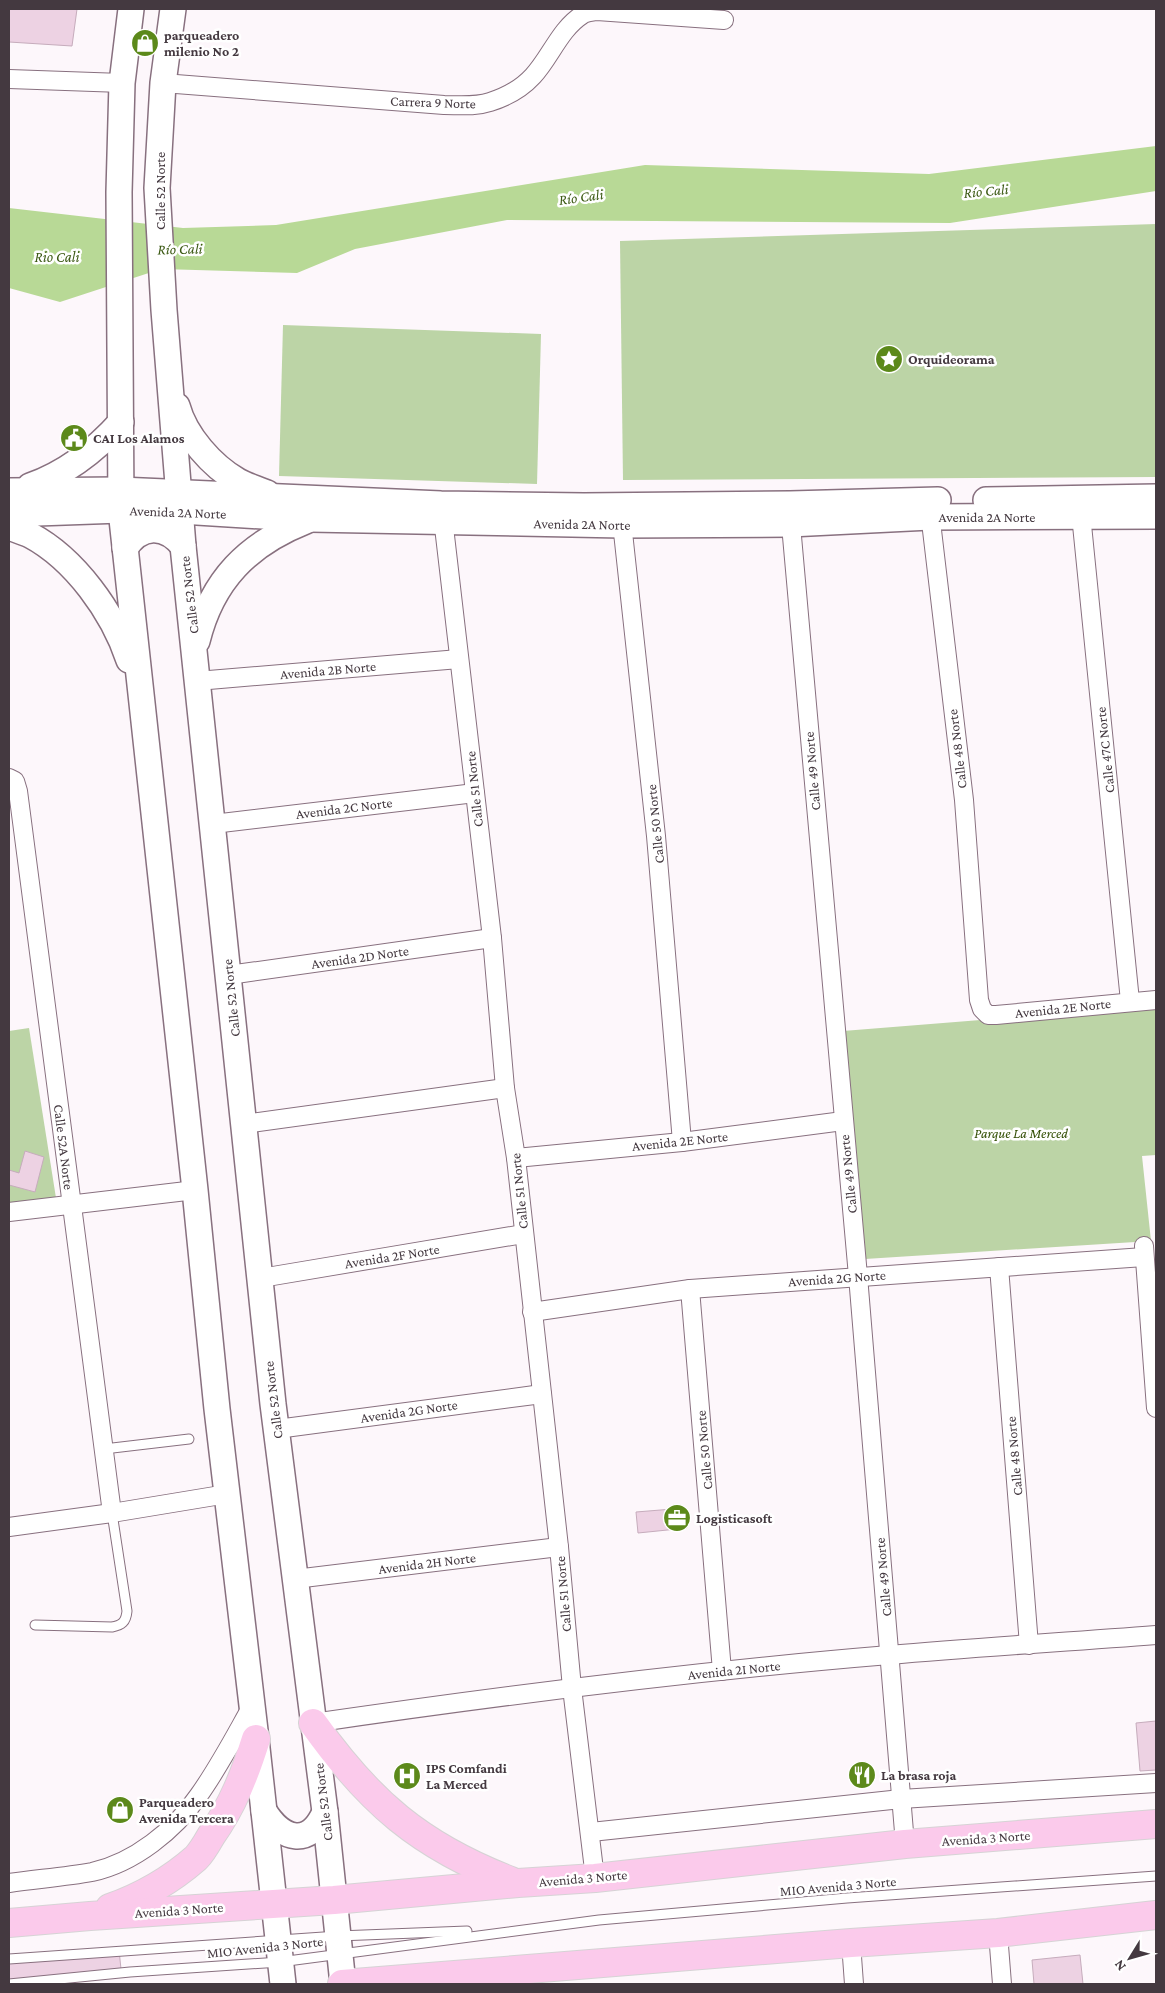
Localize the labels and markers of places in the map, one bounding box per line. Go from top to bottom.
place label: parqueadero milenio No 2 [164,27,239,59]
shop icon: parqueadero milenio No 2 [130,28,160,58]
place icon: Orquideorama [874,344,904,374]
place label: Orquideorama [908,351,995,367]
public building icon: CAI Los Alamos [59,423,89,453]
place label: CAI Los Alamos [93,430,185,446]
office icon: Logisticasoft [662,1503,692,1533]
place label: Logisticasoft [696,1510,773,1526]
place label: IPS Comfandi La Merced [426,1760,507,1792]
restaurant icon: La brasa roja [847,1760,877,1790]
hospital icon: IPS Comfandi La Merced [392,1761,422,1791]
place label: La brasa roja [881,1767,957,1784]
place label: Parqueadero Avenida Tercera [138,1794,234,1826]
shop icon: Parqueadero Avenida Tercera [105,1795,135,1825]

